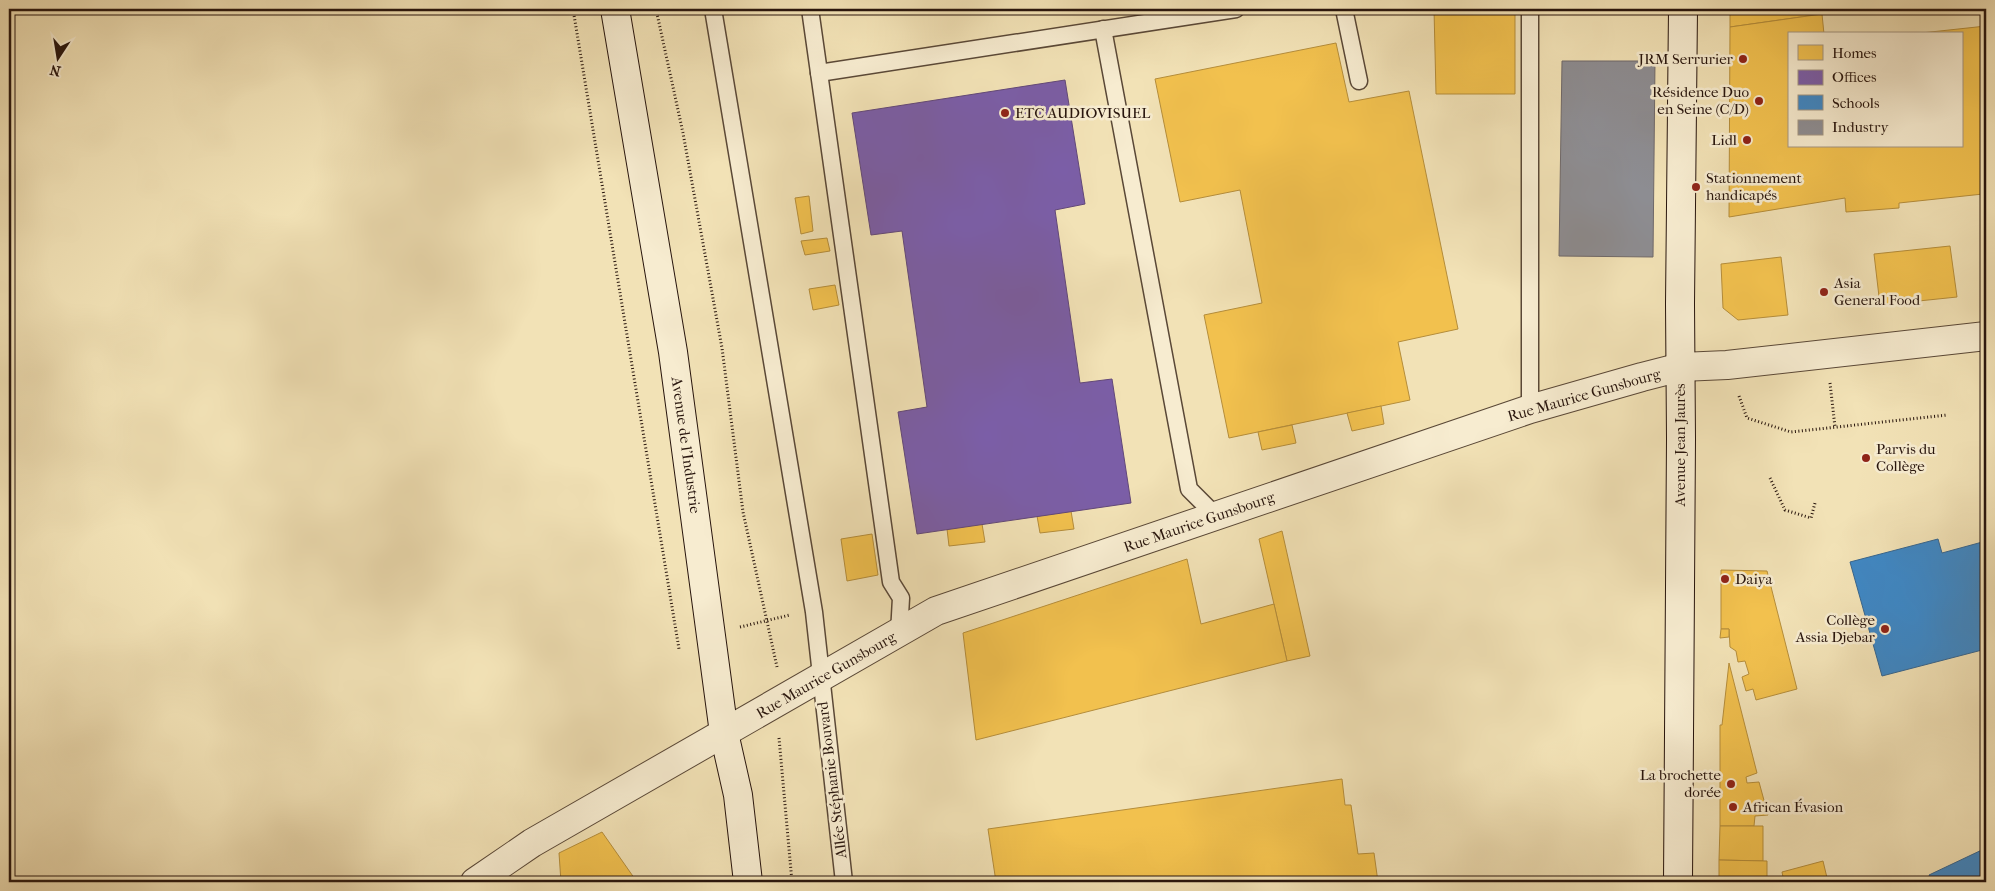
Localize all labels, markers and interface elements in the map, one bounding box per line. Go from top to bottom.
north arrow [32,32,82,82]
legend [1788,32,1962,148]
text: Homes [1832,44,1877,62]
place label: JRM Serrurier [1638,50,1734,68]
marker: JRM Serrurier [1737,53,1749,65]
text: N [48,61,62,80]
text: Offices [1832,68,1877,86]
place label: Résidence Duo en Seine (C/D) [1652,83,1749,118]
text: Schools [1832,94,1880,112]
marker: Résidence Duo en Seine (C/D) [1753,95,1765,107]
place label: ETC AUDIOVISUEL [1015,104,1150,122]
marker: ETC AUDIOVISUEL [999,107,1011,119]
text: Industry [1832,118,1889,136]
place label: Lidl [1711,131,1737,149]
marker: Lidl [1741,134,1753,146]
place label: Stationnement handicapés [1706,169,1802,204]
marker: Stationnement handicapés [1690,181,1702,193]
place label: Asia General Food [1833,274,1921,309]
marker: Asia General Food [1818,286,1830,298]
street label: Rue Maurice Gunsbourg [1505,364,1663,425]
street label: Avenue de l'Industrie [667,374,705,515]
street label: Avenue Jean Jaurès [1671,383,1689,508]
place label: Parvis du Collège [1876,440,1936,475]
marker: Parvis du Collège [1860,452,1872,464]
street label: Rue Maurice Gunsbourg [1121,487,1278,556]
place label: Daiya [1735,570,1773,588]
marker: Daiya [1719,573,1731,585]
place label: Collège Assia Djebar [1795,611,1876,646]
marker: Collège Assia Djebar [1879,623,1891,635]
street label: Rue Maurice Gunsbourg [753,627,900,722]
street label: Allée Stéphanie Bouvard [813,700,851,860]
place label: La brochette dorée [1640,766,1722,801]
marker: La brochette dorée [1725,778,1737,790]
place label: African Évasion [1742,798,1843,816]
marker: African Évasion [1727,801,1739,813]

